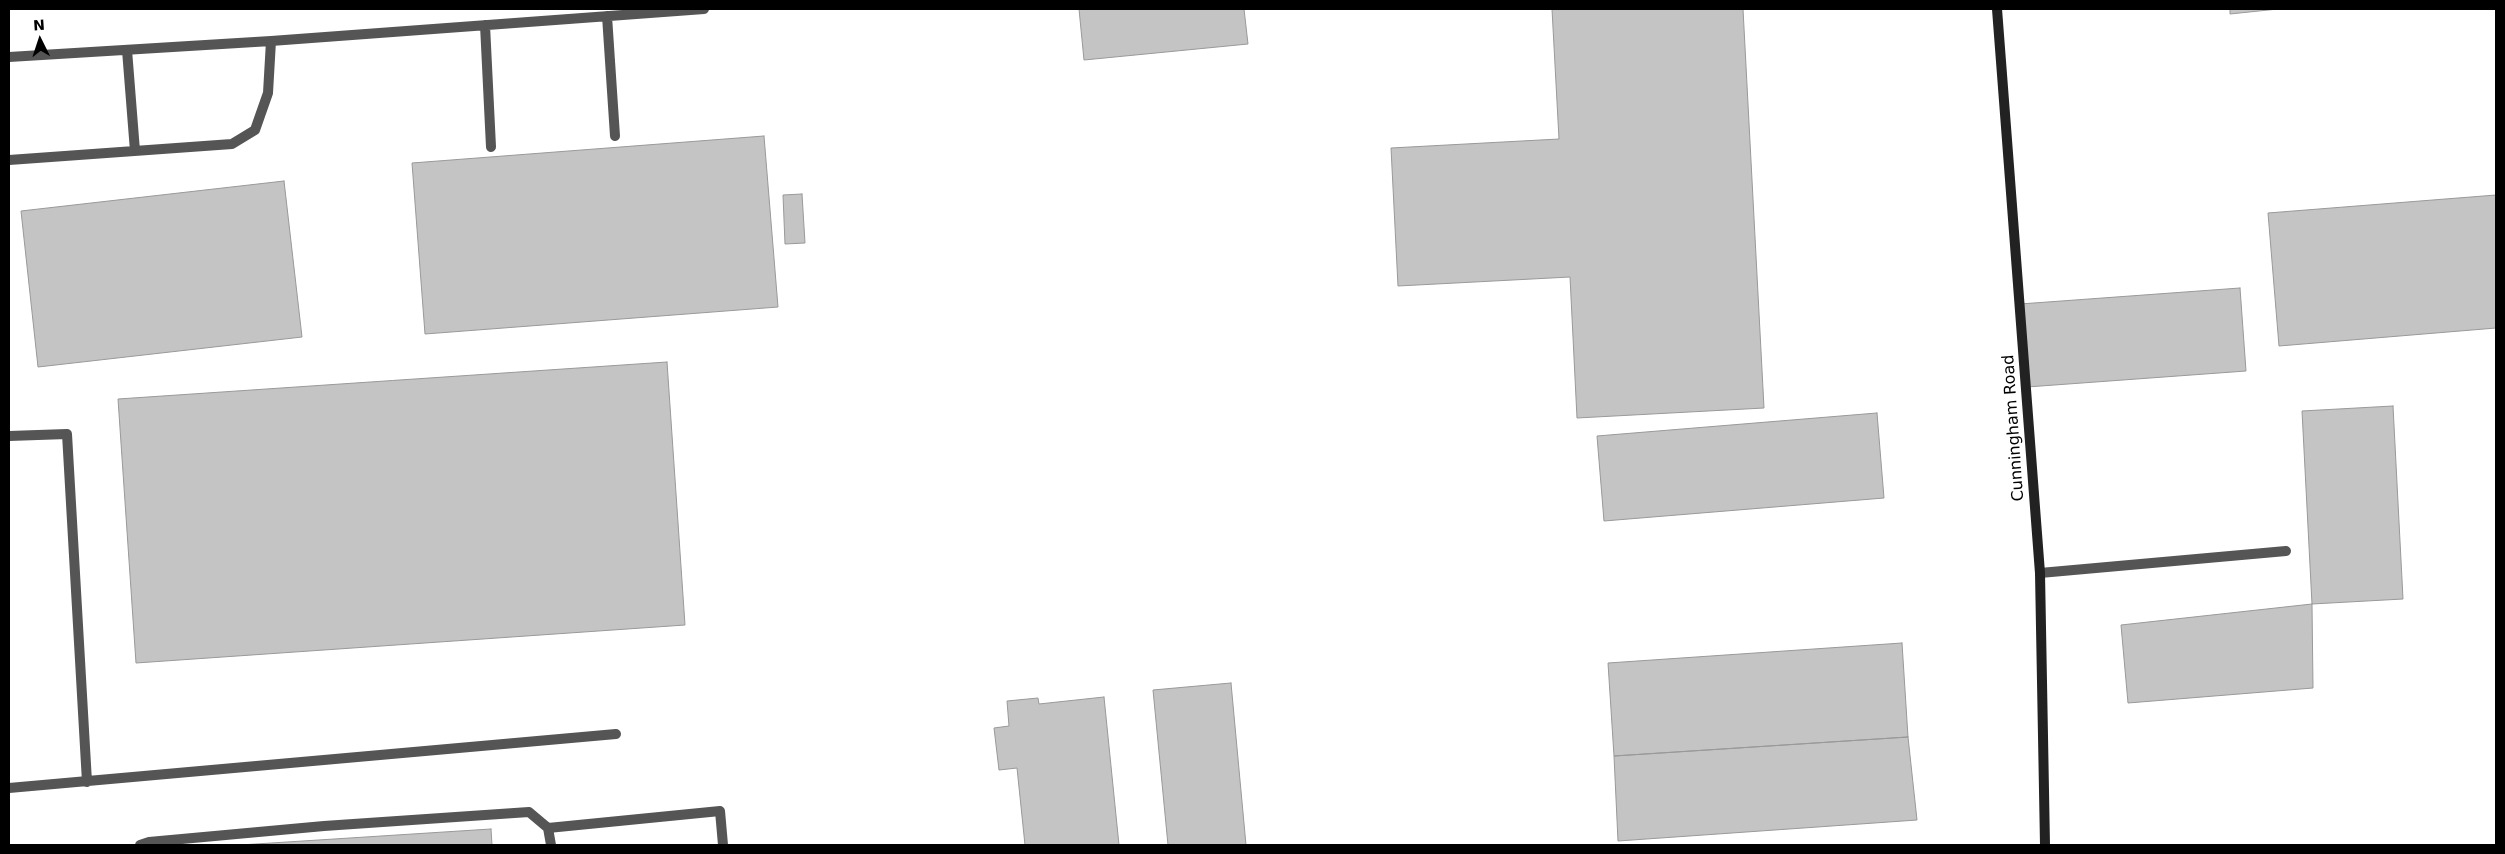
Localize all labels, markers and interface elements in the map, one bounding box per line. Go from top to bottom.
north arrow [15,15,65,65]
text: N [33,17,45,33]
street label: Cunningham Road [1999,354,2029,502]

